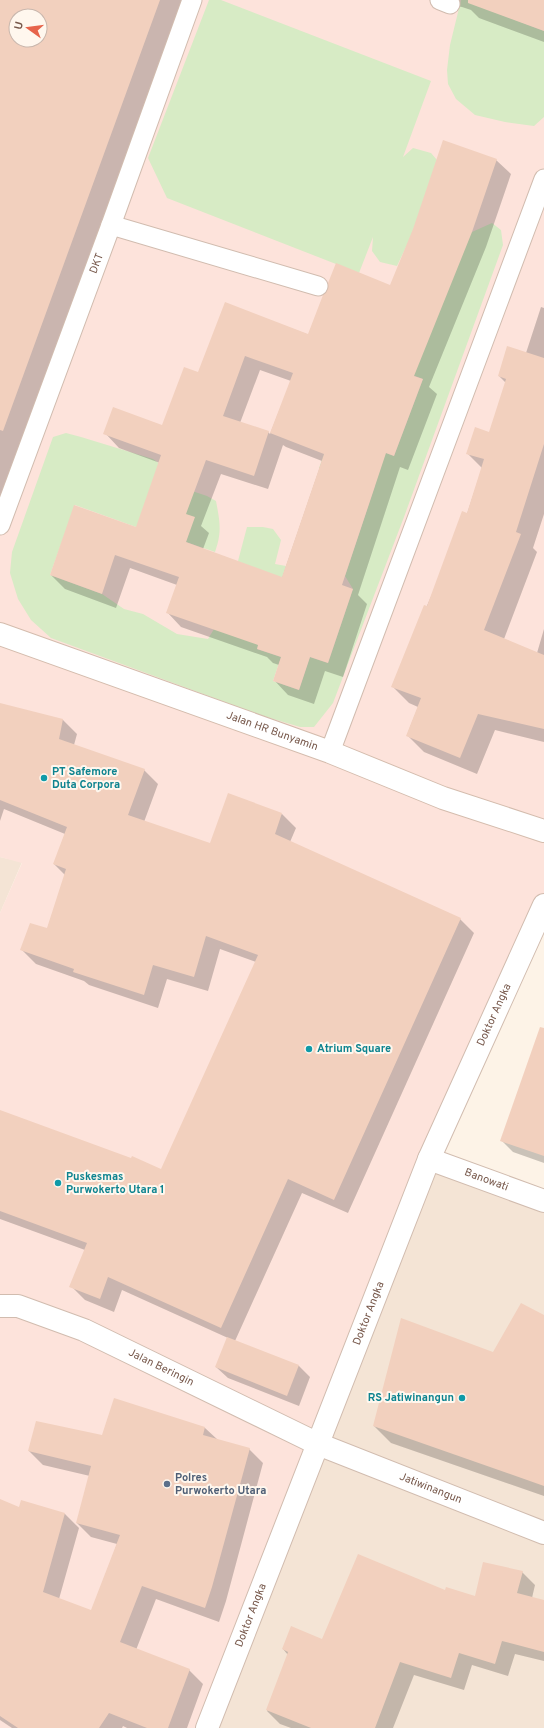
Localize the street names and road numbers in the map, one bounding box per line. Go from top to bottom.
street label: DKT [87,251,107,276]
street label: Jalan HR Bunyamin [224,708,320,754]
street label: Doktor Angka [474,981,515,1048]
street label: Banowati [462,1165,510,1194]
street label: Doktor Angka [350,1279,388,1347]
street label: Jalan Beringin [126,1346,196,1389]
street label: Jatiwinangun [397,1470,464,1507]
street label: Doktor Angka [232,1581,270,1649]

